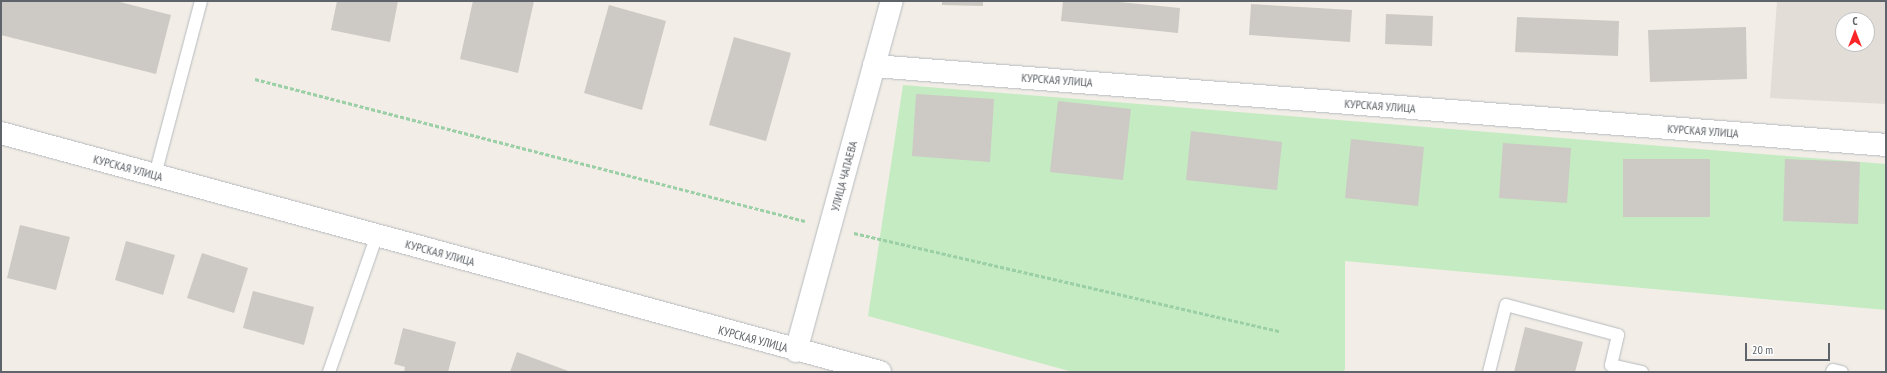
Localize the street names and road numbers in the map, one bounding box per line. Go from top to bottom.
street label: КУРСКАЯ УЛИЦА [1021,70,1093,90]
street label: КУРСКАЯ УЛИЦА [1344,96,1416,116]
street label: КУРСКАЯ УЛИЦА [1667,121,1739,141]
street label: УЛИЦА ЧАПАЕВА [828,139,860,213]
street label: КУРСКАЯ УЛИЦА [91,152,165,184]
street label: КУРСКАЯ УЛИЦА [403,237,477,269]
street label: КУРСКАЯ УЛИЦА [716,323,790,355]

